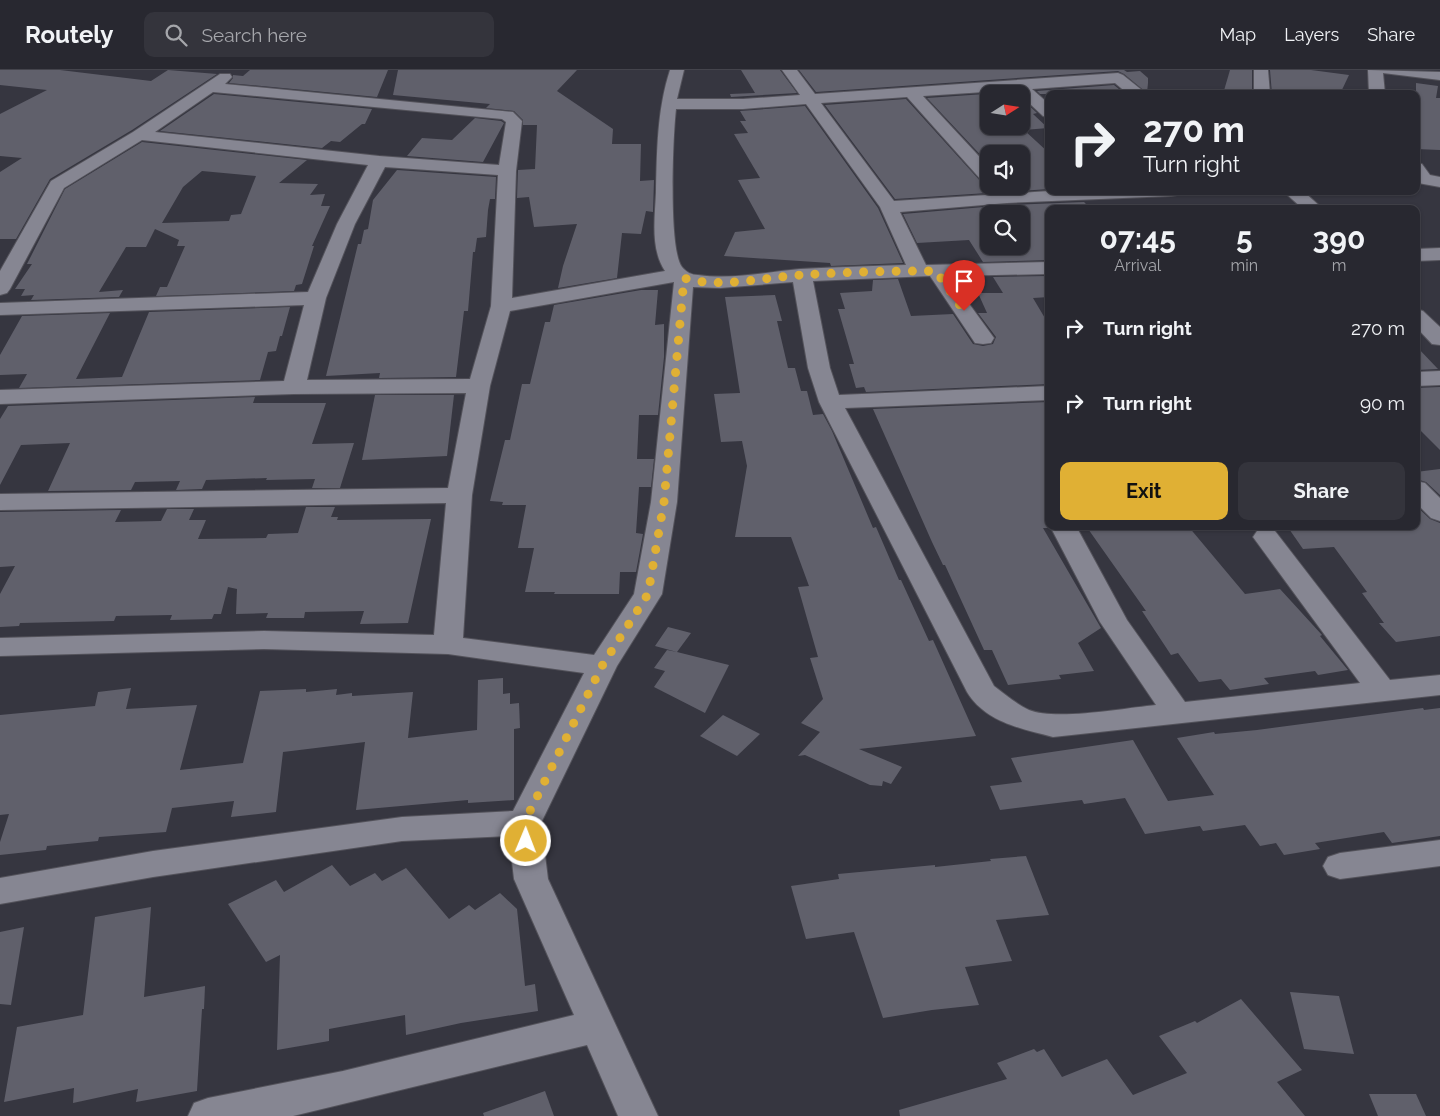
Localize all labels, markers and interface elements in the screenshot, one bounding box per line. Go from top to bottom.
search box [144,12,494,57]
text: Routely [25,20,114,49]
icon: search [162,21,190,49]
text: Search here [202,24,307,46]
text: Map [1220,24,1256,45]
text: Layers [1284,24,1339,45]
text: Share [1367,24,1415,45]
north arrow [980,85,1030,135]
map controls [980,85,1030,255]
text: 270 m [1143,109,1245,150]
icon: right [1060,110,1125,175]
button: sound [980,145,1030,195]
text: Turn right [1143,151,1240,177]
button: search [980,205,1030,255]
text: 07:45 [1100,221,1176,256]
text: 5 [1236,221,1253,256]
text: 390 [1313,221,1365,256]
text: Arrival [1114,256,1161,275]
text: min [1231,256,1258,275]
text: m [1332,256,1346,275]
pin [943,260,985,311]
icon: arrive [950,267,978,295]
icon: right [1060,314,1088,342]
text: Turn right [1103,317,1192,339]
text: 270 m [1351,317,1405,339]
icon: right [1060,389,1088,417]
text: Turn right [1103,392,1192,414]
text: 90 m [1360,392,1405,414]
button: Exit [1060,462,1228,520]
button: Share [1238,462,1405,520]
position arrow [499,814,551,866]

